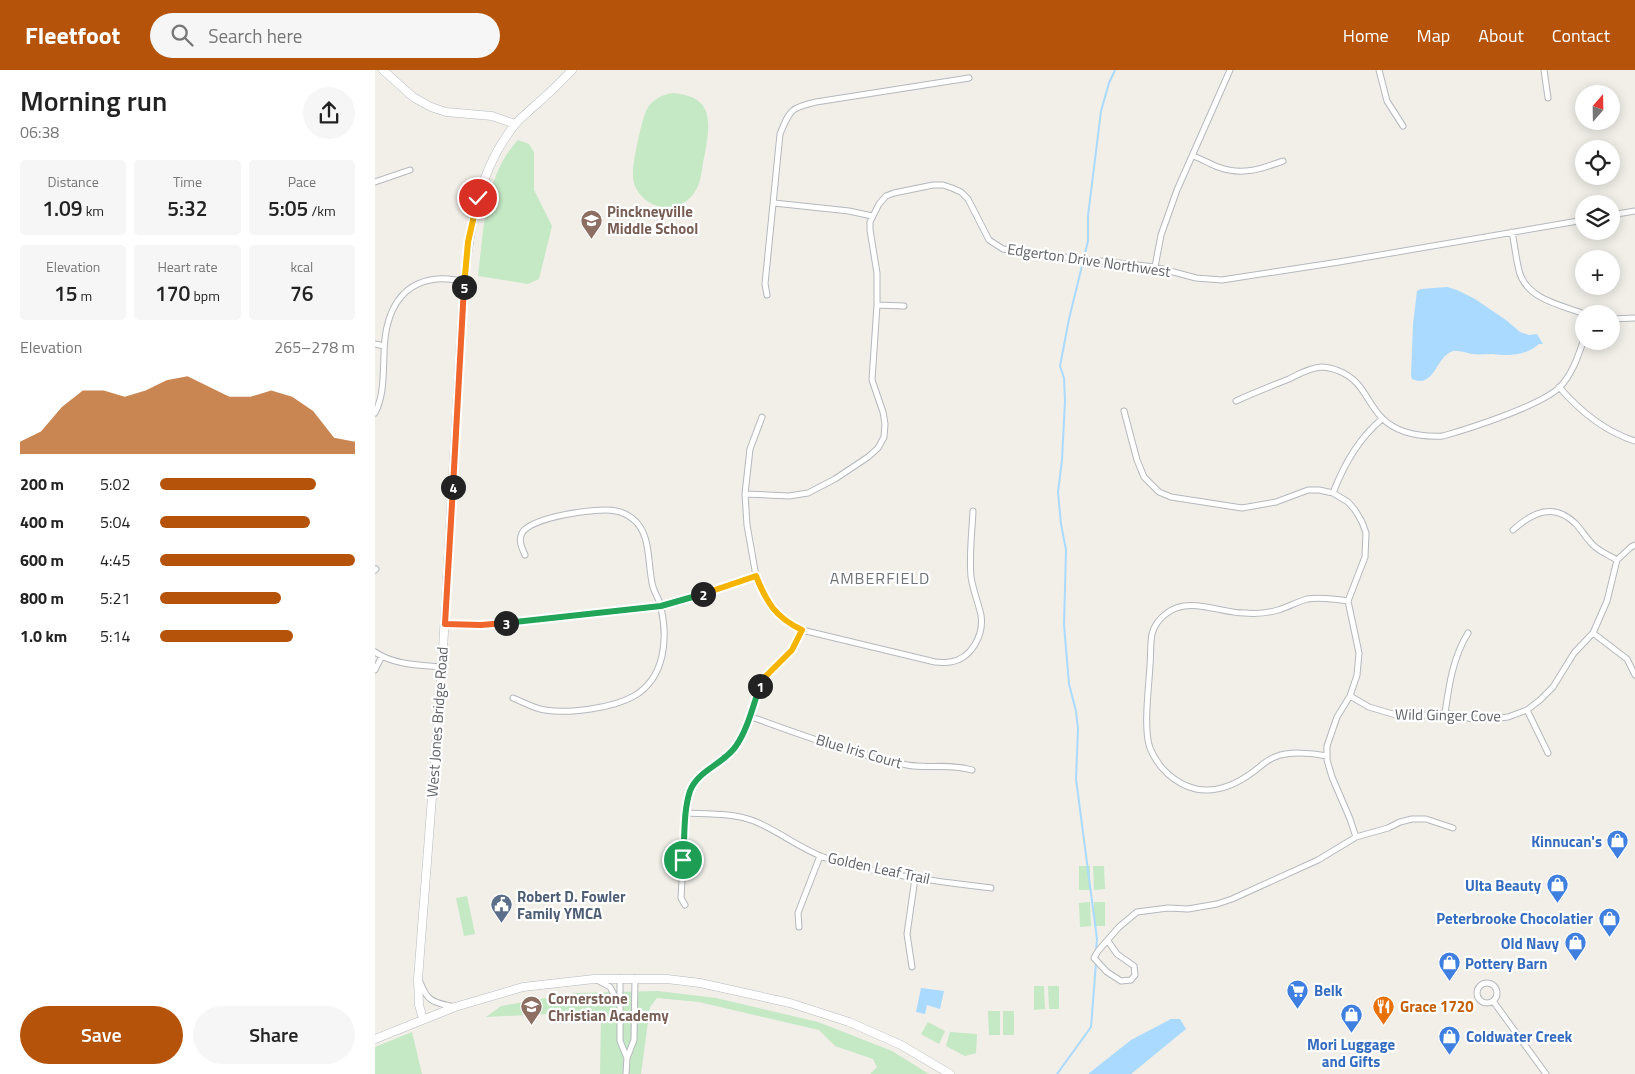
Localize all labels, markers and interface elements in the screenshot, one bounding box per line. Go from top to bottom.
search box [150,13,500,58]
text: Fleetfoot [25,17,120,53]
icon: search [168,21,196,49]
text: Search here [208,21,302,50]
text: Home [1343,22,1389,49]
text: Map [1417,22,1450,49]
text: About [1478,22,1524,49]
text: Contact [1552,22,1610,49]
text: Morning run [20,79,167,122]
north arrow [1575,85,1620,130]
map controls [1575,85,1620,350]
button: share [303,87,355,139]
text: 06:38 [20,120,59,144]
button: locate [1575,140,1620,185]
text: Distance [48,171,99,192]
text: Time [173,171,202,192]
text: Pace [288,171,316,192]
pin [457,177,499,219]
icon: check [464,184,492,212]
text: 1.09 [42,192,83,224]
text: 5:32 [167,192,208,224]
text: 5:05 [268,192,308,224]
button: layers [1575,195,1620,240]
text: km [83,200,104,221]
text: /km [308,200,336,221]
place label: Pinckneyville Middle School [607,200,698,240]
school or university icon: Pinckneyville Middle School [579,208,603,239]
street label: Edgerton Drive Northwest [1006,237,1173,283]
button: + [1575,250,1620,295]
text: Elevation [46,256,100,277]
text: Heart rate [157,256,218,277]
text: kcal [290,256,313,277]
pin: 5 [451,274,477,300]
text: 15 [54,277,78,309]
text: 170 [155,277,190,309]
text: 76 [290,277,314,309]
text: 5 [461,277,468,298]
text: m [78,285,92,306]
text: bpm [190,285,220,306]
button: − [1575,305,1620,350]
text: Elevation [20,335,82,359]
text: 265–278 m [274,335,355,359]
text: 200 m [20,472,64,496]
text: 5:02 [100,472,130,496]
pin: 4 [441,474,465,500]
text: 4 [450,477,457,498]
text: 400 m [20,510,64,534]
text: 5:04 [100,510,130,534]
text: 600 m [20,548,64,572]
text: 4:45 [100,548,130,572]
district label: AMBERFIELD [830,566,930,590]
pin: 2 [691,582,715,606]
text: 2 [700,584,707,605]
text: 800 m [20,586,64,610]
text: 5:21 [100,586,130,610]
pin: 3 [493,610,519,636]
text: 3 [503,613,510,634]
text: 1.0 km [20,624,67,648]
text: 5:14 [100,624,130,648]
street label: West Jones Bridge Road [420,646,454,798]
pin: 1 [747,674,773,698]
text: 1 [757,676,764,697]
street label: Wild Ginger Cove [1395,703,1501,727]
street label: Blue Iris Court [813,728,905,774]
shop icon: Kinnucan's [1606,829,1630,860]
place label: Kinnucan's [1531,830,1602,853]
pin [662,839,704,881]
icon: arrive [669,846,697,874]
street label: Golden Leaf Trail [826,846,932,890]
shop icon: Ulta Beauty [1545,873,1569,904]
place label: Ulta Beauty [1465,874,1541,897]
place label: Robert D. Fowler Family YMCA [517,885,626,925]
public building icon: Robert D. Fowler Family YMCA [489,893,513,924]
shop icon: Peterbrooke Chocolatier [1597,906,1621,937]
place label: Peterbrooke Chocolatier [1436,907,1593,930]
shop icon: Old Navy [1563,931,1587,962]
place label: Old Navy [1501,932,1559,955]
shop icon: Pottery Barn [1437,951,1461,982]
place label: Pottery Barn [1465,952,1547,975]
supermarket icon: Belk [1286,978,1310,1009]
place label: Belk [1314,979,1343,1002]
place label: Cornerstone Christian Academy [548,987,669,1027]
restaurant icon: Grace 1720 [1372,994,1396,1025]
school or university icon: Cornerstone Christian Academy [520,995,544,1026]
place label: Grace 1720 [1400,995,1474,1018]
shop icon: Mori Luggage and Gifts [1339,1003,1363,1034]
button: Save [20,1006,183,1064]
button: Share [193,1006,355,1064]
shop icon: Coldwater Creek [1438,1024,1462,1055]
place label: Coldwater Creek [1466,1025,1573,1048]
place label: Mori Luggage and Gifts [1307,1033,1395,1073]

